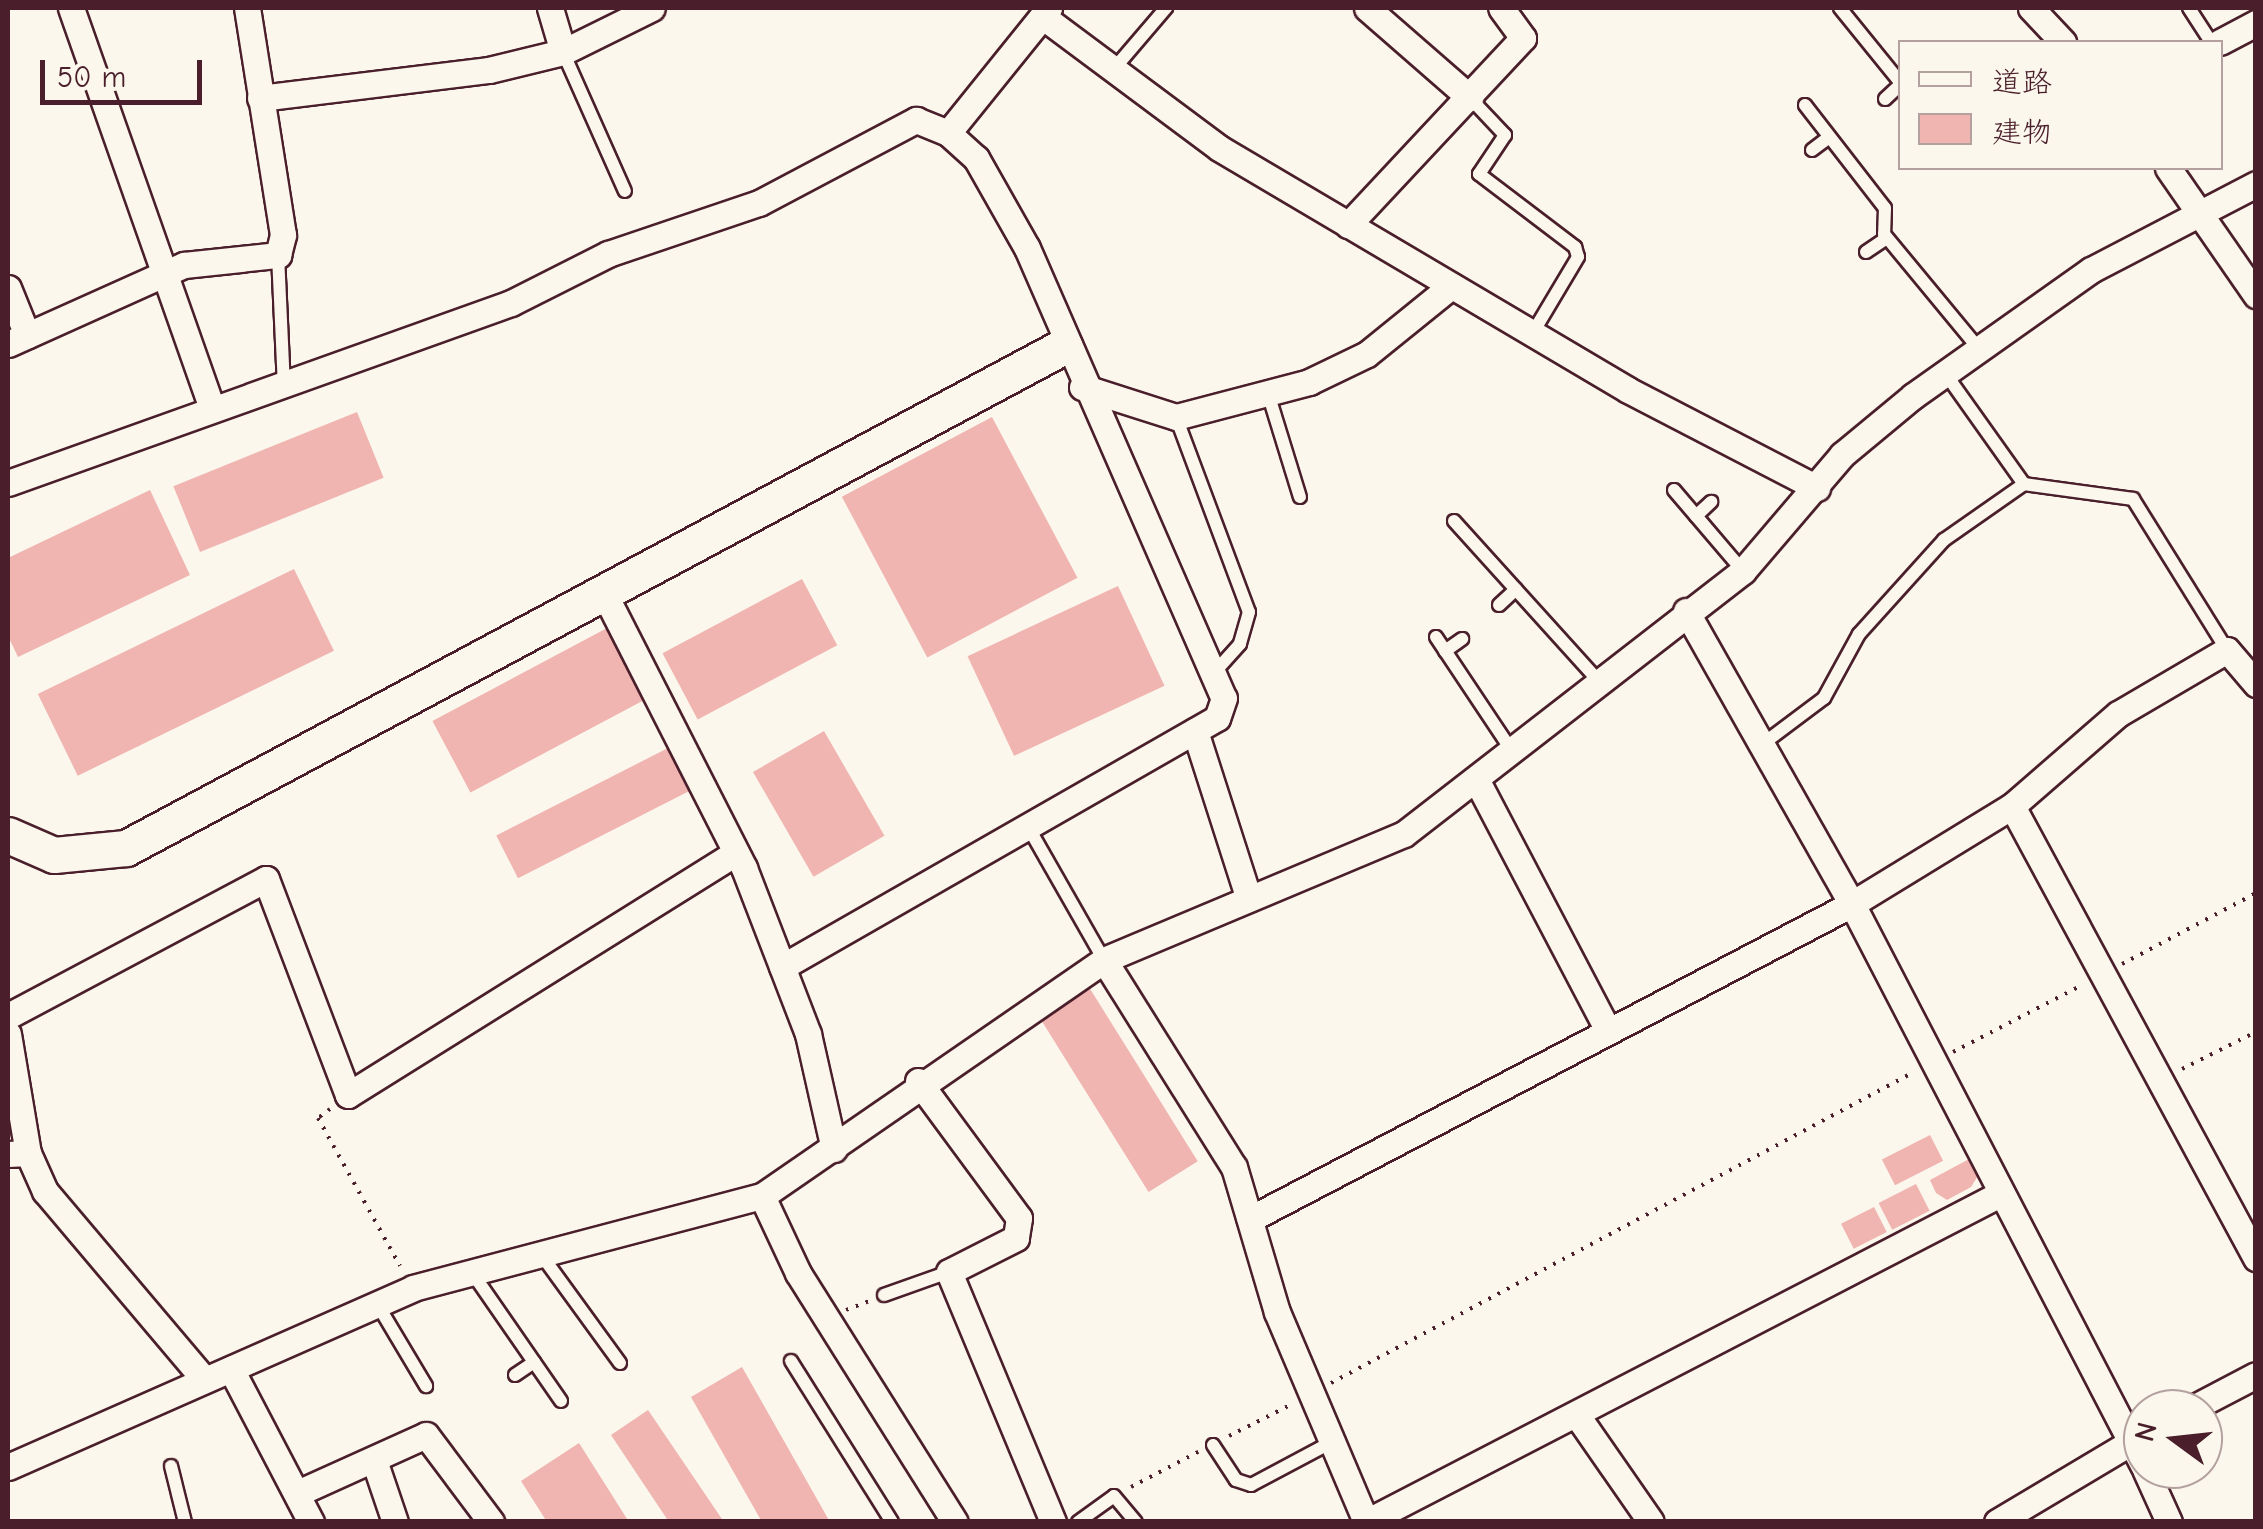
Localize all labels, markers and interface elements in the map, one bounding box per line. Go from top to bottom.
scale bar [45,40,208,102]
legend [1898,40,2223,170]
text: 50 m [57,60,126,95]
text: 道路 [1992,65,2052,100]
text: 建物 [1992,115,2052,150]
north arrow [2123,1389,2223,1489]
text: N [2128,1419,2164,1445]

